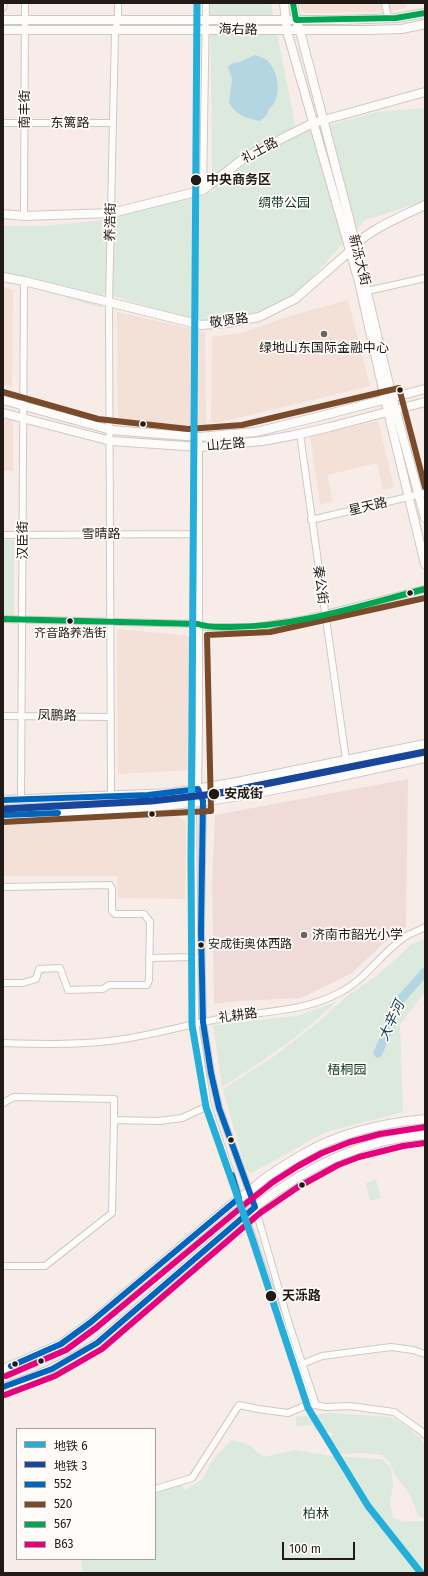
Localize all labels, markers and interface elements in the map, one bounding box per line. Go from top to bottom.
street label: 海右路 [218,22,258,38]
street label: 南丰街 [17,90,33,128]
street label: 东篱路 [51,115,89,131]
street label: 礼士路 [239,135,281,167]
place label: 中央商务区 [206,172,271,188]
marker: 中央商务区 [189,173,203,187]
park label: 绸带公园 [258,195,310,211]
street label: 养浩街 [103,202,119,242]
street label: 新泺大街 [345,233,373,287]
street label: 敬贤路 [209,311,249,331]
marker: 绿地山东国际金融中心 [319,329,329,339]
place label: 绿地山东国际金融中心 [259,340,389,356]
unlabelled marker [395,385,405,395]
unlabelled marker [138,419,148,429]
street label: 山左路 [206,436,246,454]
street label: 星天路 [347,495,389,519]
street label: 汉臣街 [15,521,31,559]
street label: 雪晴路 [82,526,120,542]
street label: 秦公街 [310,565,330,605]
unlabelled marker [405,588,415,598]
marker: 齐音路养浩街 [65,616,75,626]
place label: 齐音路养浩街 [34,627,106,641]
street label: 凤鹏路 [37,708,77,724]
place label: 安成街 [224,786,263,802]
marker: 安成街 [207,787,221,801]
unlabelled marker [147,809,157,819]
place label: 济南市韶光小学 [312,927,403,943]
marker: 济南市韶光小学 [299,930,309,940]
place label: 安成街奥体西路 [208,938,292,952]
marker: 安成街奥体西路 [196,940,206,950]
water label: 大辛河 [376,998,408,1044]
street label: 礼耕路 [218,1006,258,1026]
park label: 梧桐园 [328,1062,366,1078]
unlabelled marker [226,1135,236,1145]
unlabelled marker [297,1180,307,1190]
place label: 天泺路 [282,1288,321,1304]
marker: 天泺路 [264,1289,278,1303]
unlabelled marker [36,1356,46,1366]
unlabelled marker [10,1359,20,1369]
legend [16,1428,156,1560]
text: 地铁 6 [54,1439,88,1453]
text: 地铁 3 [54,1459,87,1473]
text: 552 [54,1477,72,1491]
text: 520 [54,1497,73,1511]
park label: 柏林 [303,1506,329,1522]
text: 567 [54,1517,71,1531]
scale bar [284,1534,357,1560]
text: B63 [54,1537,74,1551]
text: 100 m [289,1542,321,1556]

